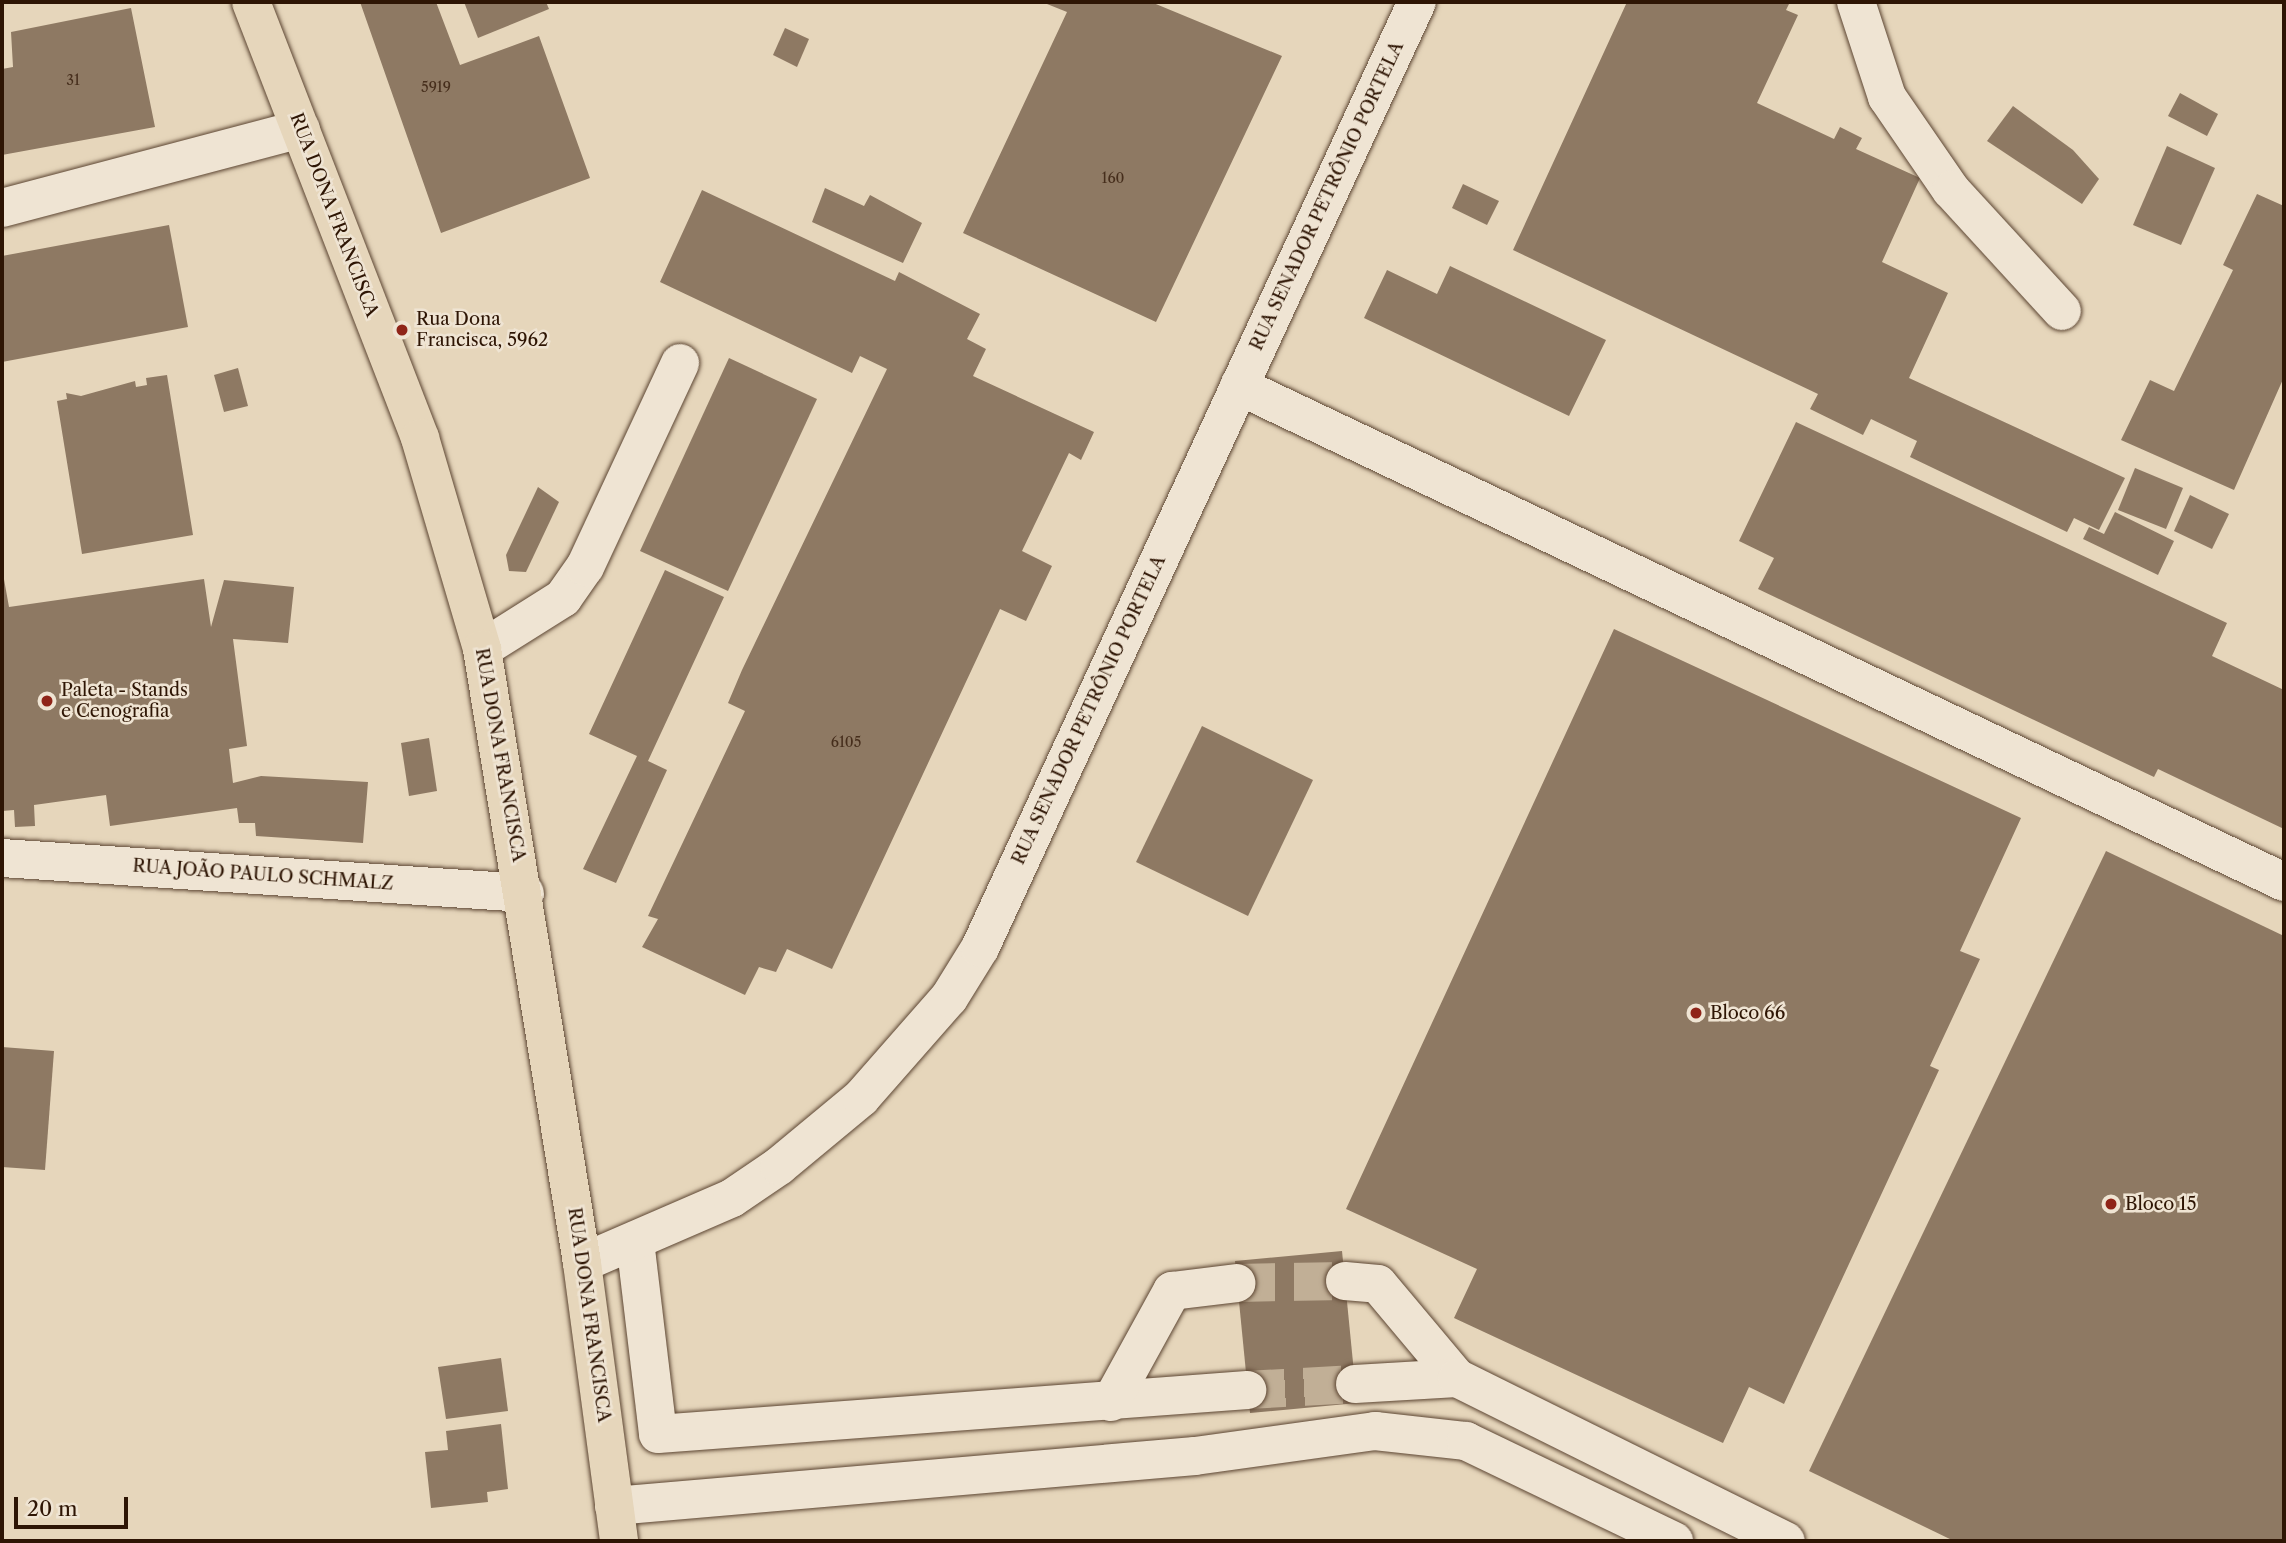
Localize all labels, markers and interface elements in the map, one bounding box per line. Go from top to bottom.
street label: RUA SENADOR PETRÔNIO PORTELA [1245,37,1409,355]
house number: 31 [66,72,80,88]
house number: 5919 [421,79,451,95]
street label: RUA DONA FRANCISCA [285,109,383,321]
house number: 160 [1102,170,1124,186]
place label: Rua Dona Francisca, 5962 [416,309,548,352]
marker: Rua Dona Francisca, 5962 [394,322,410,338]
street label: RUA SENADOR PETRÔNIO PORTELA [1007,551,1171,869]
street label: RUA DONA FRANCISCA [470,646,530,864]
place label: Paleta - Stands e Cenografia [61,680,188,722]
marker: Paleta - Stands e Cenografia [39,693,55,709]
house number: 6105 [831,734,861,750]
street label: RUA JOÃO PAULO SCHMALZ [131,855,395,895]
place label: Bloco 66 [1710,1002,1785,1024]
marker: Bloco 66 [1688,1005,1704,1021]
place label: Bloco 15 [2125,1193,2196,1215]
marker: Bloco 15 [2103,1196,2119,1212]
street label: RUA DONA FRANCISCA [563,1205,615,1425]
scale bar [18,1484,131,1528]
text: 20 m [27,1496,78,1521]

